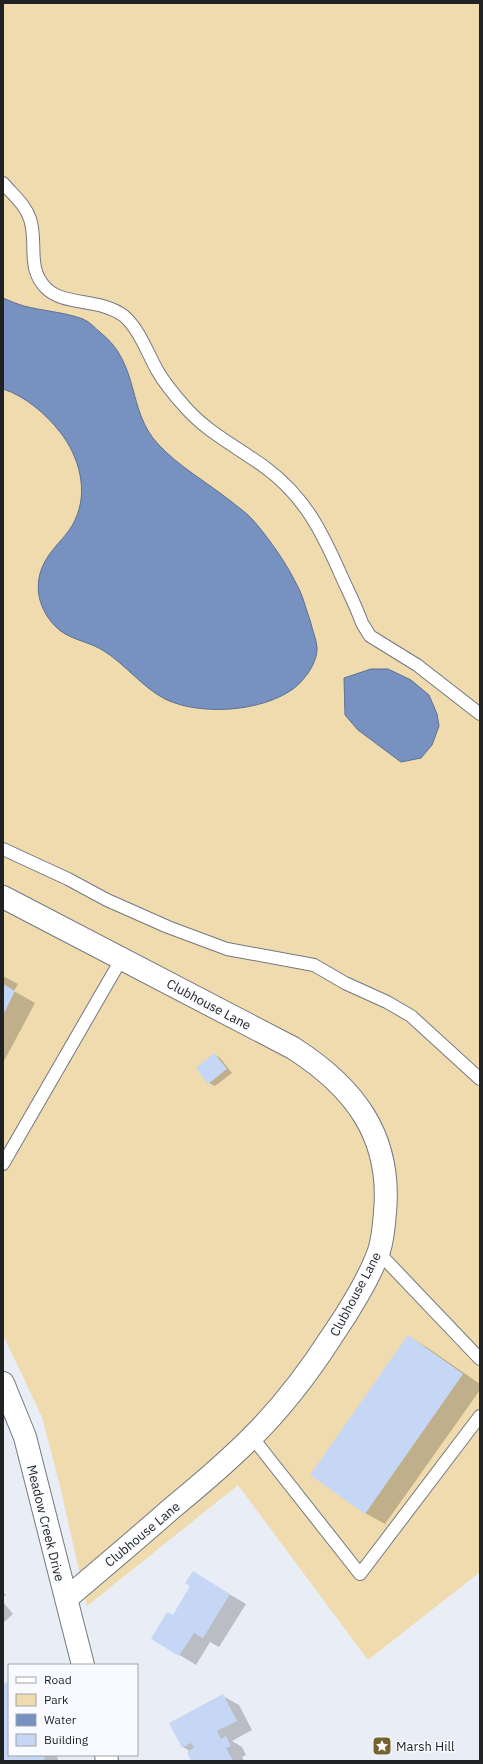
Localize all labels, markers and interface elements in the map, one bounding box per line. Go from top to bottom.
street label: Clubhouse Lane [164,975,254,1034]
street label: Clubhouse Lane [326,1249,385,1339]
street label: Meadow Creek Drive [23,1463,68,1583]
street label: Clubhouse Lane [101,1498,183,1571]
legend [8,1664,138,1756]
text: Road [44,1672,72,1687]
text: Park [44,1692,69,1707]
text: Water [44,1712,77,1727]
text: Building [44,1732,89,1747]
place icon: Marsh Hill [371,1735,393,1757]
place label: Marsh Hill [396,1738,455,1755]

